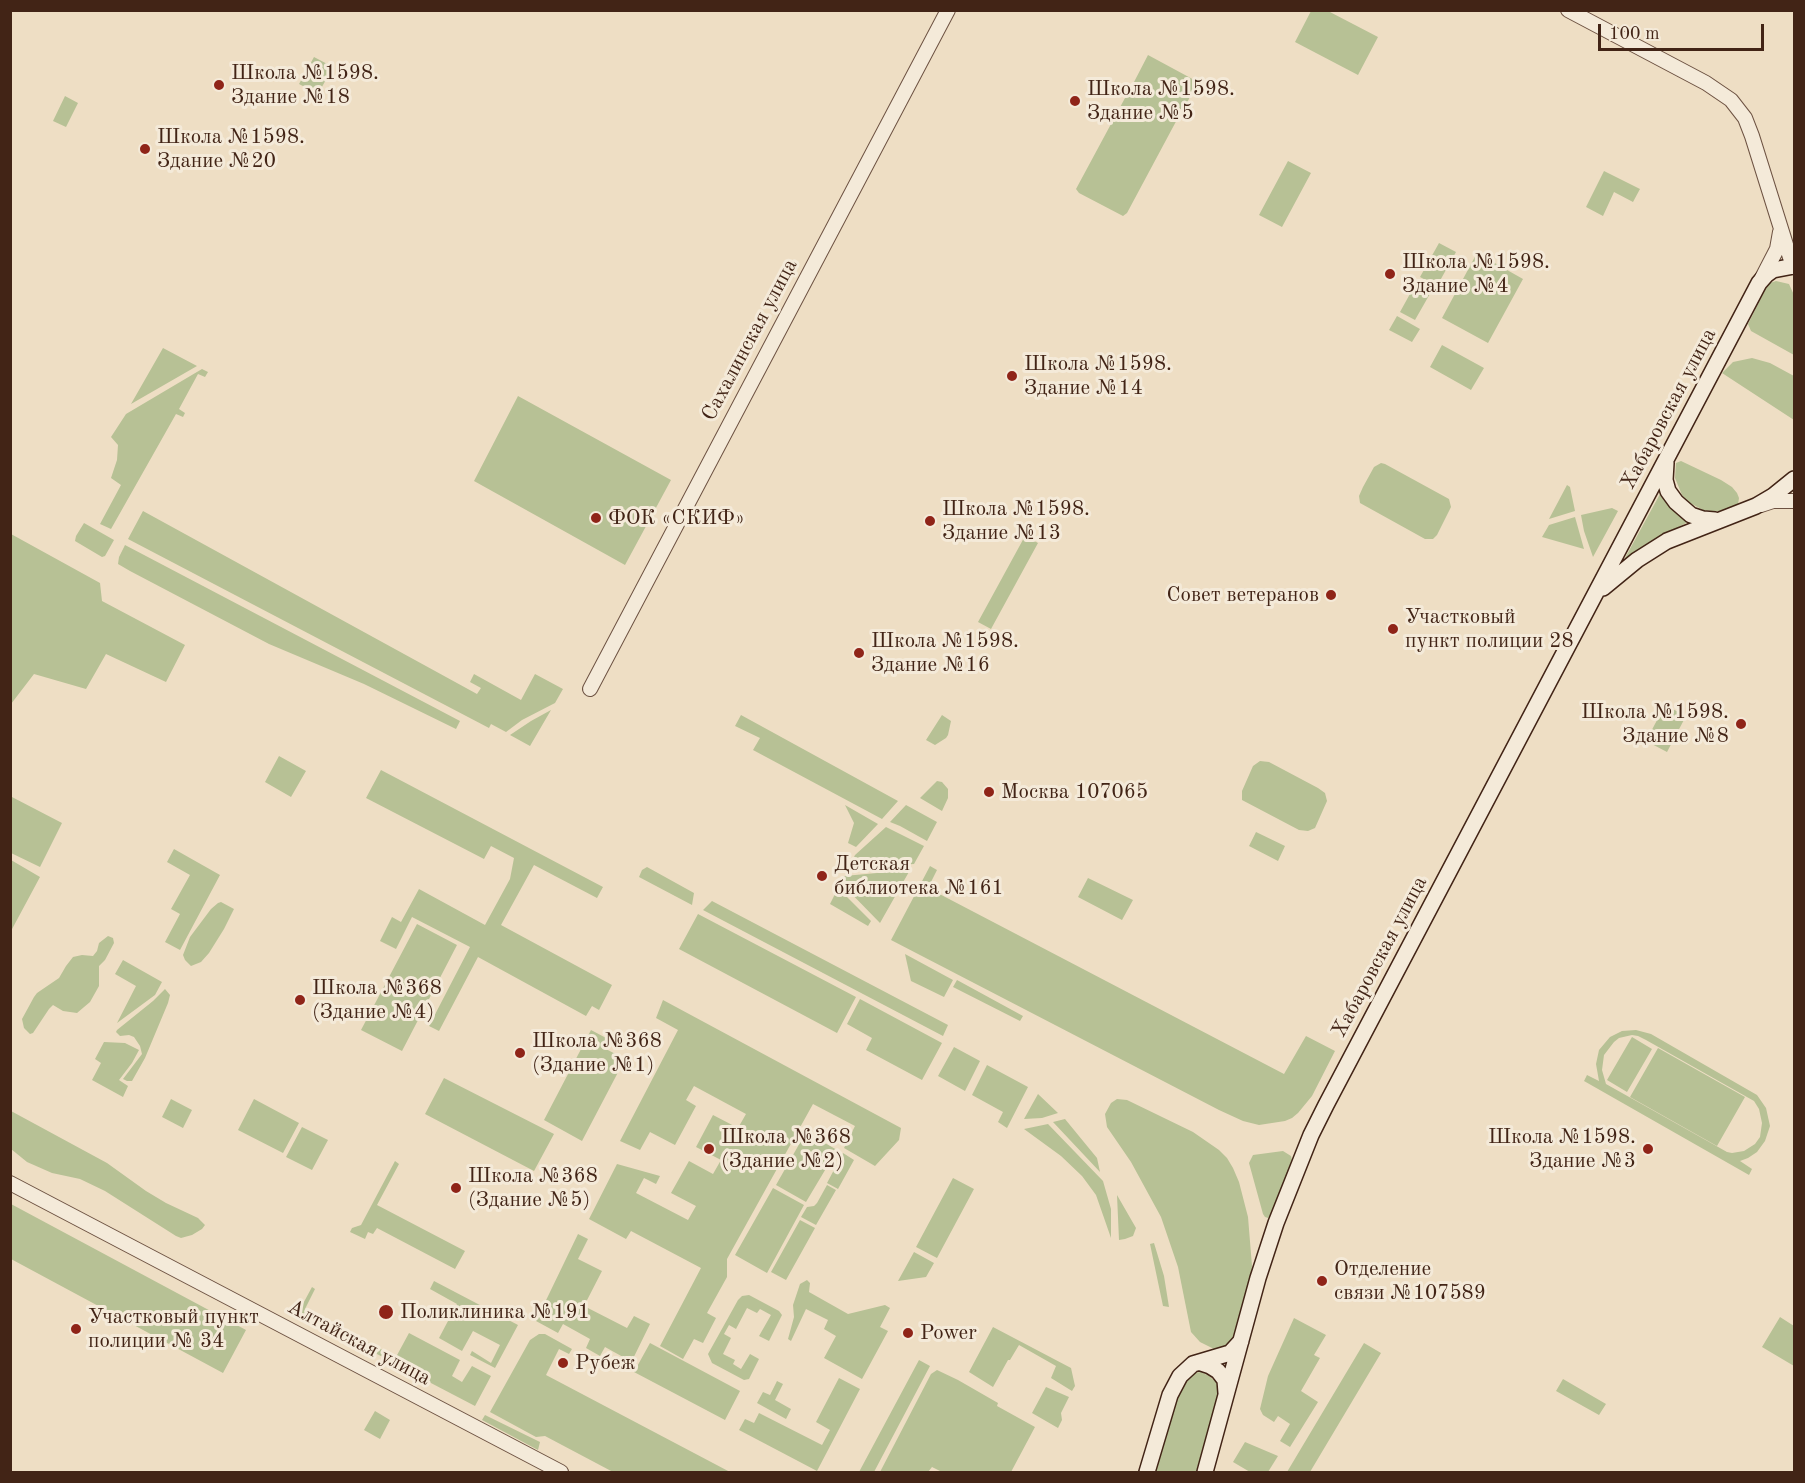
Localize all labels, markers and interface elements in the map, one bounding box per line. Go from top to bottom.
scale bar [1601,12,1768,50]
text: 100 m [1609,25,1660,43]
place label: Школа №1598. Здание №18 [231,60,379,110]
place label: Школа №1598. Здание №5 [1087,76,1235,126]
marker: Школа №1598. Здание №18 [212,78,226,92]
marker: Школа №1598. Здание №5 [1068,94,1082,108]
place label: Школа №1598. Здание №20 [157,124,305,174]
marker: Школа №1598. Здание №20 [138,142,152,156]
place label: Школа №1598. Здание №4 [1402,249,1550,299]
street label: Сахалинская улица [697,255,803,425]
marker: Школа №1598. Здание №4 [1383,267,1397,281]
street label: Хабаровская улица [1616,324,1722,494]
place label: Школа №1598. Здание №14 [1024,351,1172,401]
marker: Школа №1598. Здание №14 [1005,369,1019,383]
place label: Школа №1598. Здание №13 [942,496,1090,546]
place label: ФОК «СКИФ» [608,505,745,531]
marker: ФОК «СКИФ» [589,511,603,525]
marker: Школа №1598. Здание №13 [923,514,937,528]
place label: Совет ветеранов [1166,582,1319,608]
marker: Совет ветеранов [1324,588,1338,602]
place label: Участковый пункт полиции 28 [1405,604,1574,654]
marker: Участковый пункт полиции 28 [1386,622,1400,636]
place label: Школа №1598. Здание №16 [871,628,1019,678]
marker: Школа №1598. Здание №16 [852,646,866,660]
place label: Школа №1598. Здание №8 [1581,699,1729,749]
marker: Школа №1598. Здание №8 [1734,717,1748,731]
place label: Москва 107065 [1001,779,1148,805]
marker: Москва 107065 [982,785,996,799]
place label: Детская библиотека №161 [834,851,1004,901]
marker: Детская библиотека №161 [815,869,829,883]
street label: Хабаровская улица [1327,872,1433,1042]
place label: Школа №368 (Здание №4) [312,975,442,1025]
marker: Школа №368 (Здание №4) [293,993,307,1007]
place label: Школа №368 (Здание №1) [532,1028,662,1078]
marker: Школа №368 (Здание №1) [513,1046,527,1060]
place label: Школа №368 (Здание №2) [721,1124,851,1174]
place label: Школа №1598. Здание №3 [1488,1124,1636,1174]
marker: Школа №368 (Здание №2) [702,1142,716,1156]
marker: Школа №1598. Здание №3 [1641,1142,1655,1156]
place label: Школа №368 (Здание №5) [468,1163,598,1213]
marker: Школа №368 (Здание №5) [449,1181,463,1195]
place label: Отделение связи №107589 [1334,1256,1486,1306]
marker: Отделение связи №107589 [1315,1274,1329,1288]
street label: Алтайская улица [283,1295,435,1391]
place label: Поликлиника №191 [400,1299,590,1325]
marker: Поликлиника №191 [377,1303,395,1321]
place label: Участковый пункт полиции № 34 [88,1304,259,1354]
place label: Power [920,1320,977,1346]
marker: Участковый пункт полиции № 34 [69,1322,83,1336]
marker: Power [901,1326,915,1340]
place label: Рубеж [575,1350,636,1376]
marker: Рубеж [556,1356,570,1370]

